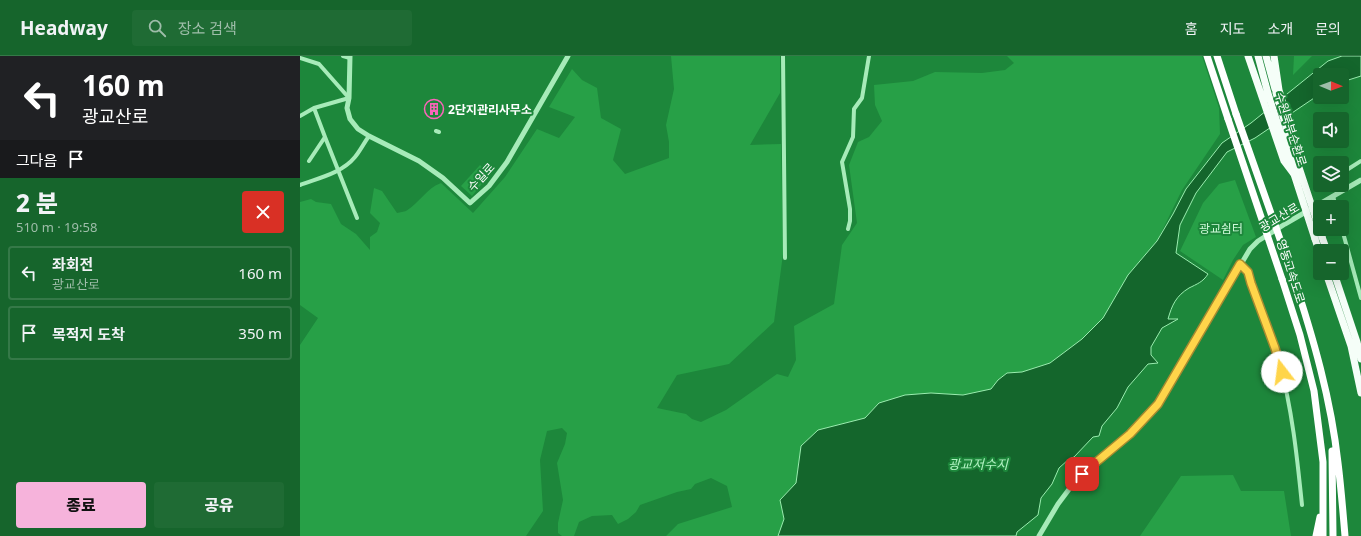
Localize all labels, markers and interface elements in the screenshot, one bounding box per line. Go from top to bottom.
search box [132,10,412,46]
text: Headway [20,15,108,41]
icon: search [146,17,168,39]
text: 장소 검색 [178,18,237,38]
text: 홈 [1185,19,1198,38]
text: 지도 [1220,19,1245,38]
text: 소개 [1267,19,1293,38]
text: 문의 [1315,19,1341,38]
text: 160 m [82,66,165,104]
north arrow [1313,68,1349,104]
map controls [1313,68,1349,280]
icon: left [16,72,68,124]
street label: 수원북부순환로 [1271,90,1311,168]
building icon: 2단지관리사무소 [423,98,445,120]
place label: 2단지관리사무소 [448,101,532,118]
text: 광교산로 [82,104,148,128]
button: sound [1313,112,1349,148]
icon: arrive [65,148,87,170]
text: 그다음 [16,150,57,170]
button: layers [1313,156,1349,192]
street label: 수일로 [464,159,498,195]
text: 2 분 [16,186,58,219]
button: close [242,191,284,233]
street label: 광교산로 [1256,198,1302,236]
button: + [1313,200,1349,236]
text: 510 m · 19:58 [16,218,97,236]
park label: 광교쉼터 [1199,220,1243,237]
street label: 영동고속도로 [1273,237,1309,305]
button: − [1313,244,1349,280]
text: 좌회전 [52,254,93,274]
icon: left [18,262,40,284]
text: 160 m [238,263,282,283]
text: 광교산로 [52,275,100,293]
icon: arrive [18,322,40,344]
text: 350 m [238,323,282,343]
text: 목적지 도착 [52,324,125,344]
position arrow [1261,351,1303,393]
water label: 광교저수지 [948,455,1009,473]
pin [1065,457,1099,491]
icon: arrive [1071,463,1093,485]
button: 종료 [16,482,146,528]
button: 공유 [154,482,284,528]

